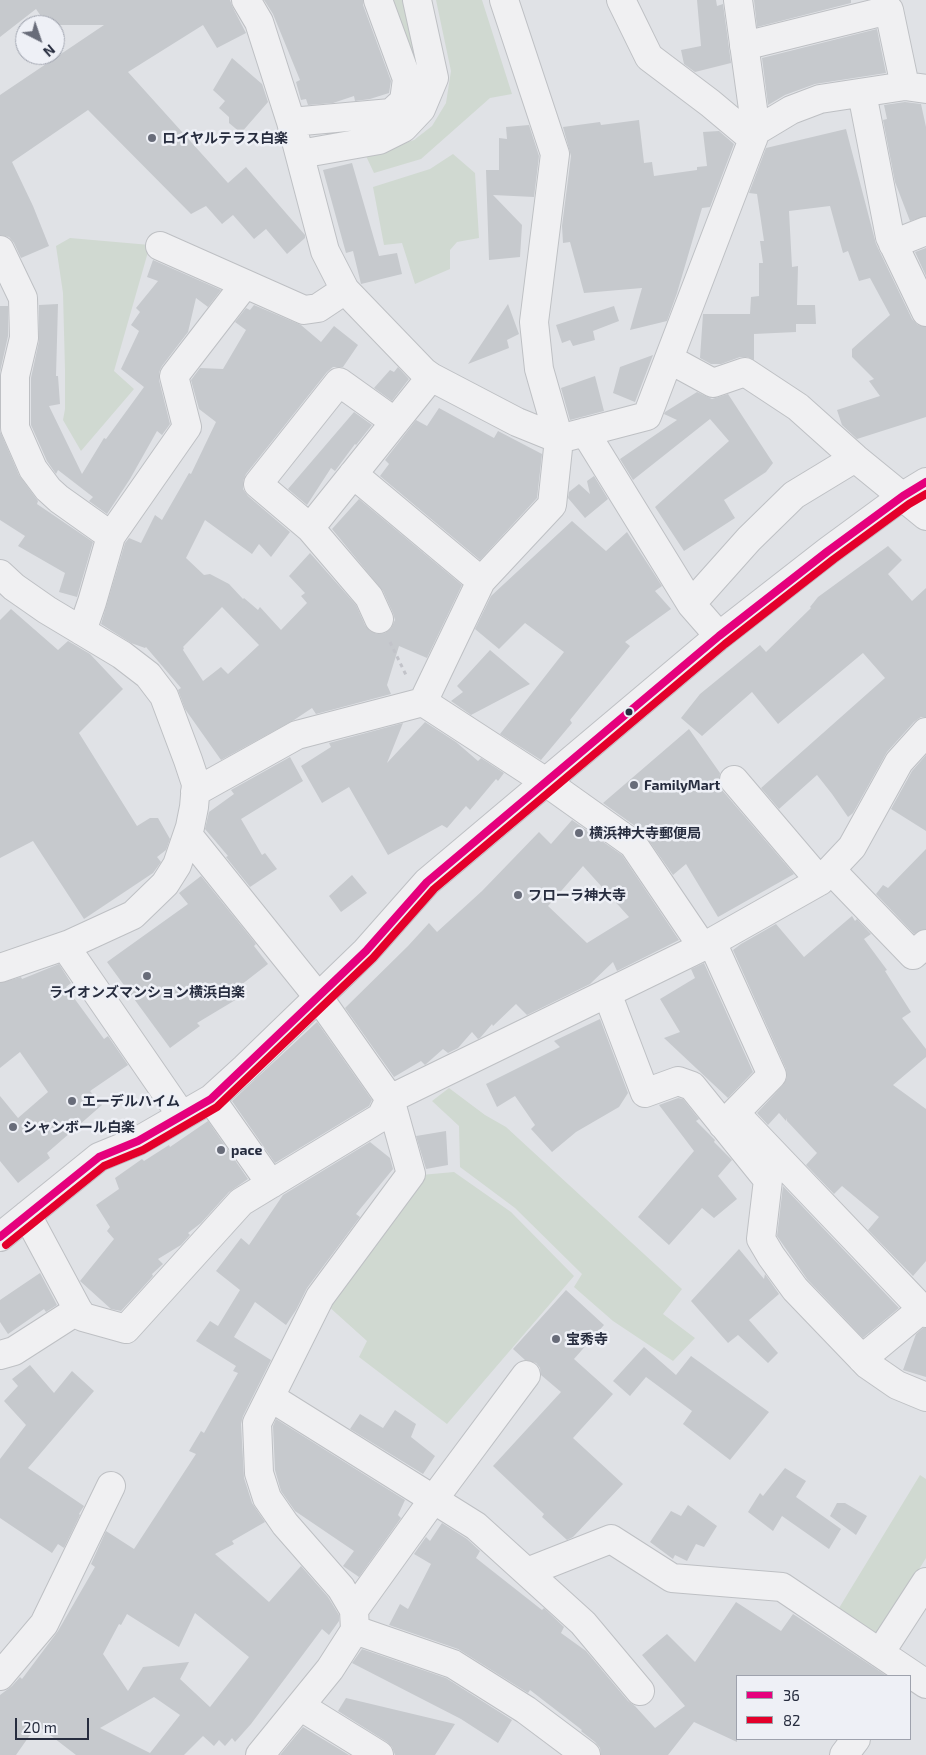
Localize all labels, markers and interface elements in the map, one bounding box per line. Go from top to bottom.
north arrow [15,15,65,65]
text: N [40,41,59,61]
place label: ロイヤルテラス白楽 [162,130,288,146]
marker: ロイヤルテラス白楽 [146,132,158,144]
unlabelled marker [624,707,634,717]
place label: FamilyMart [644,777,720,793]
marker: FamilyMart [628,779,640,791]
place label: 横浜神大寺郵便局 [589,825,701,841]
marker: 横浜神大寺郵便局 [573,827,585,839]
place label: フローラ神大寺 [528,887,626,903]
marker: フローラ神大寺 [512,889,524,901]
marker: ライオンズマンション横浜白楽 [141,970,153,982]
place label: ライオンズマンション横浜白楽 [49,984,245,1000]
place label: エーデルハイム [82,1093,180,1109]
marker: エーデルハイム [66,1095,78,1107]
place label: シャンボール白楽 [23,1119,135,1135]
marker: シャンボール白楽 [7,1121,19,1133]
place label: pace [231,1142,262,1158]
marker: pace [215,1144,227,1156]
place label: 宝秀寺 [566,1331,608,1347]
marker: 宝秀寺 [550,1333,562,1345]
legend [736,1675,911,1740]
text: 36 [783,1686,800,1704]
scale bar [18,1708,91,1740]
text: 82 [783,1711,801,1729]
text: 20 m [23,1718,57,1736]

